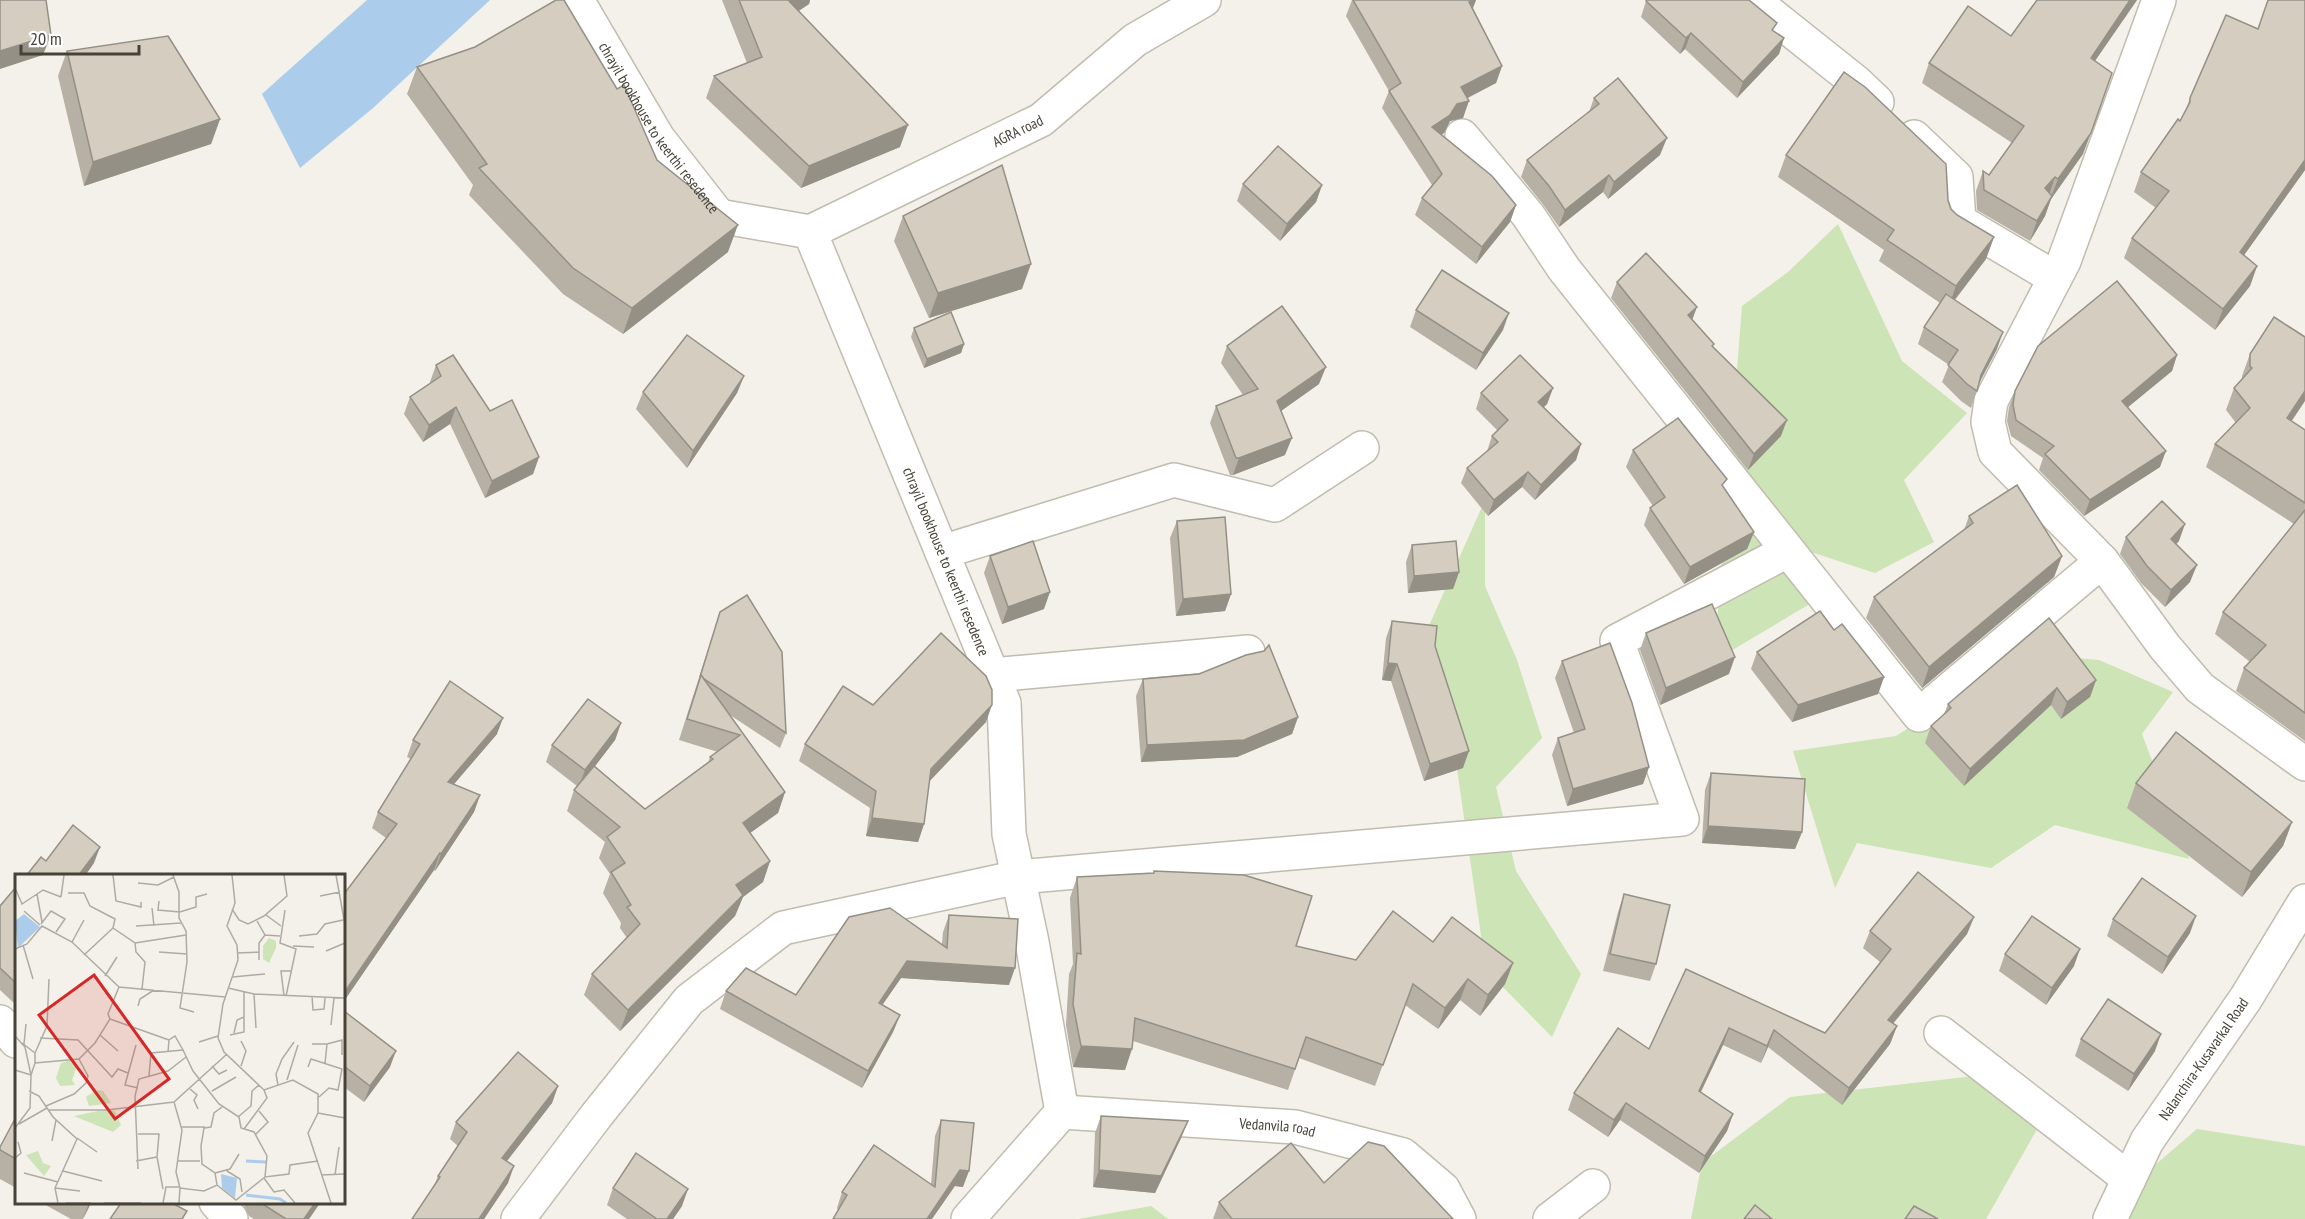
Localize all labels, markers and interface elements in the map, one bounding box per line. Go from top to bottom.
scale bar [21,18,140,56]
text: 20 m [30,27,62,50]
street label: chrayil bookhouse to keerthi resedence [595,39,723,217]
street label: AGRA road [989,110,1046,151]
street label: chrayil bookhouse to keerthi resedence [899,464,994,659]
inset map [15,874,345,1204]
street label: Nalanchira-Kusavarkal Road [2154,994,2252,1124]
street label: Vedanvila road [1238,1113,1318,1141]

